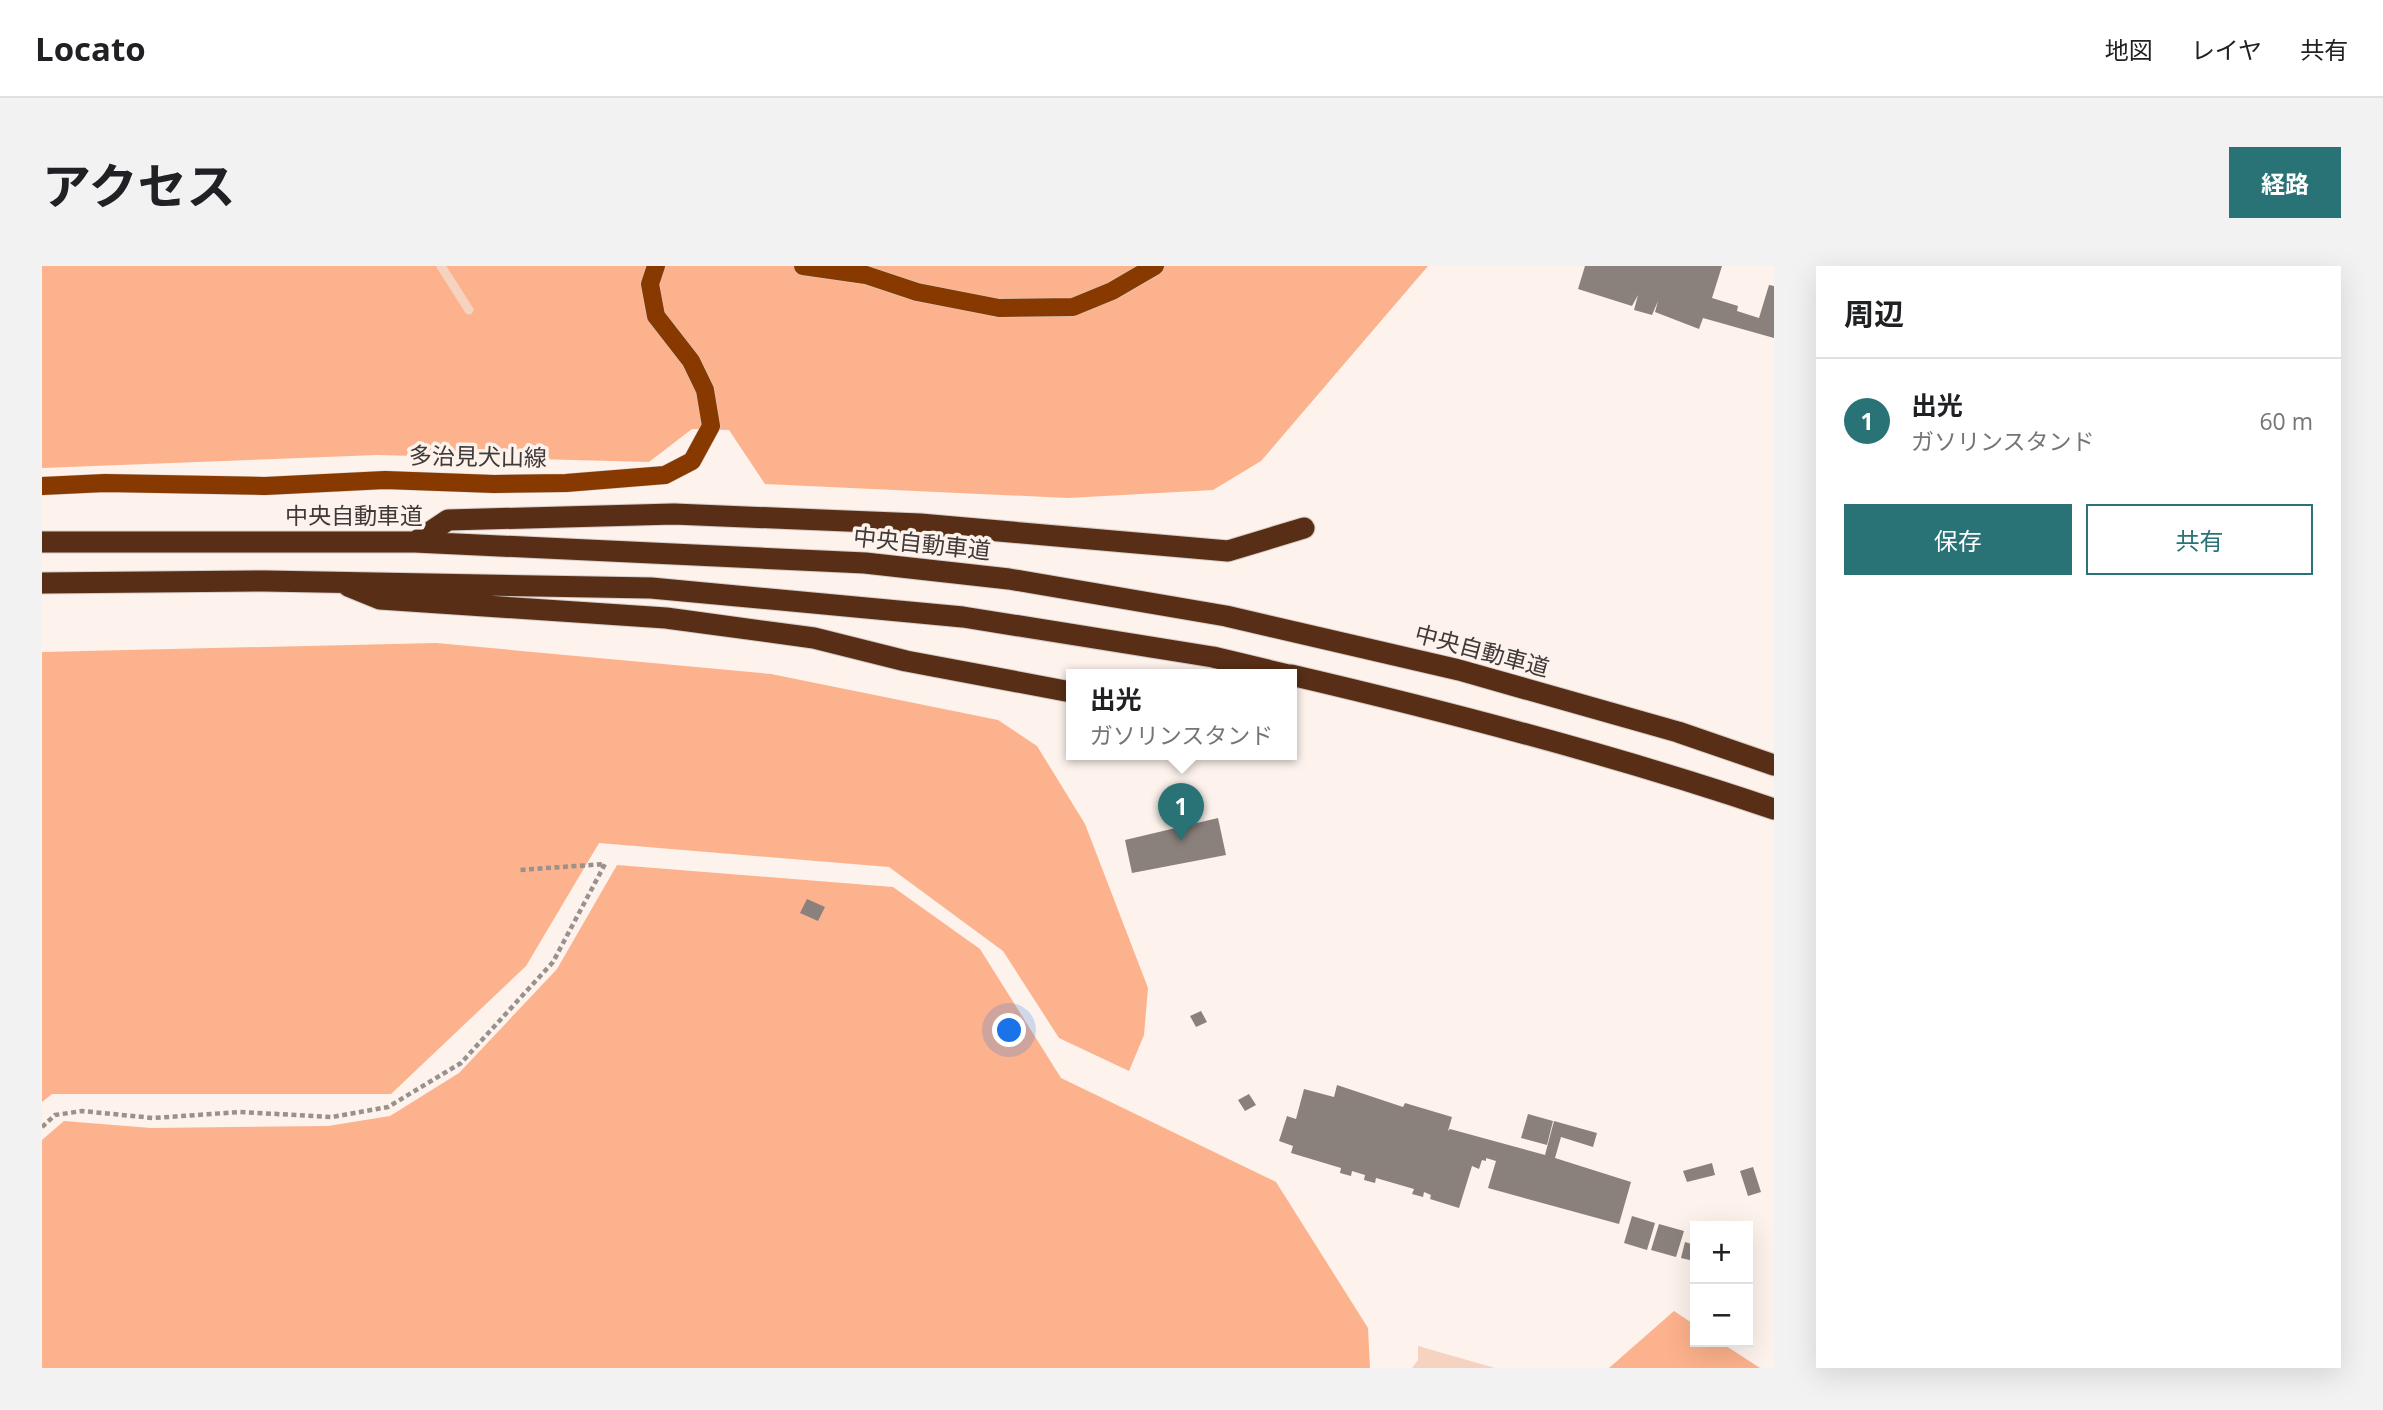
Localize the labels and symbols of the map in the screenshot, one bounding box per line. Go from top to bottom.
street label: 多治見犬山線 [409,439,547,473]
street label: 中央自動車道 [285,499,423,531]
street label: 中央自動車道 [852,520,992,566]
street label: 中央自動車道 [1411,617,1553,683]
pin: 1 [1158,783,1204,841]
your location [992,1013,1026,1047]

